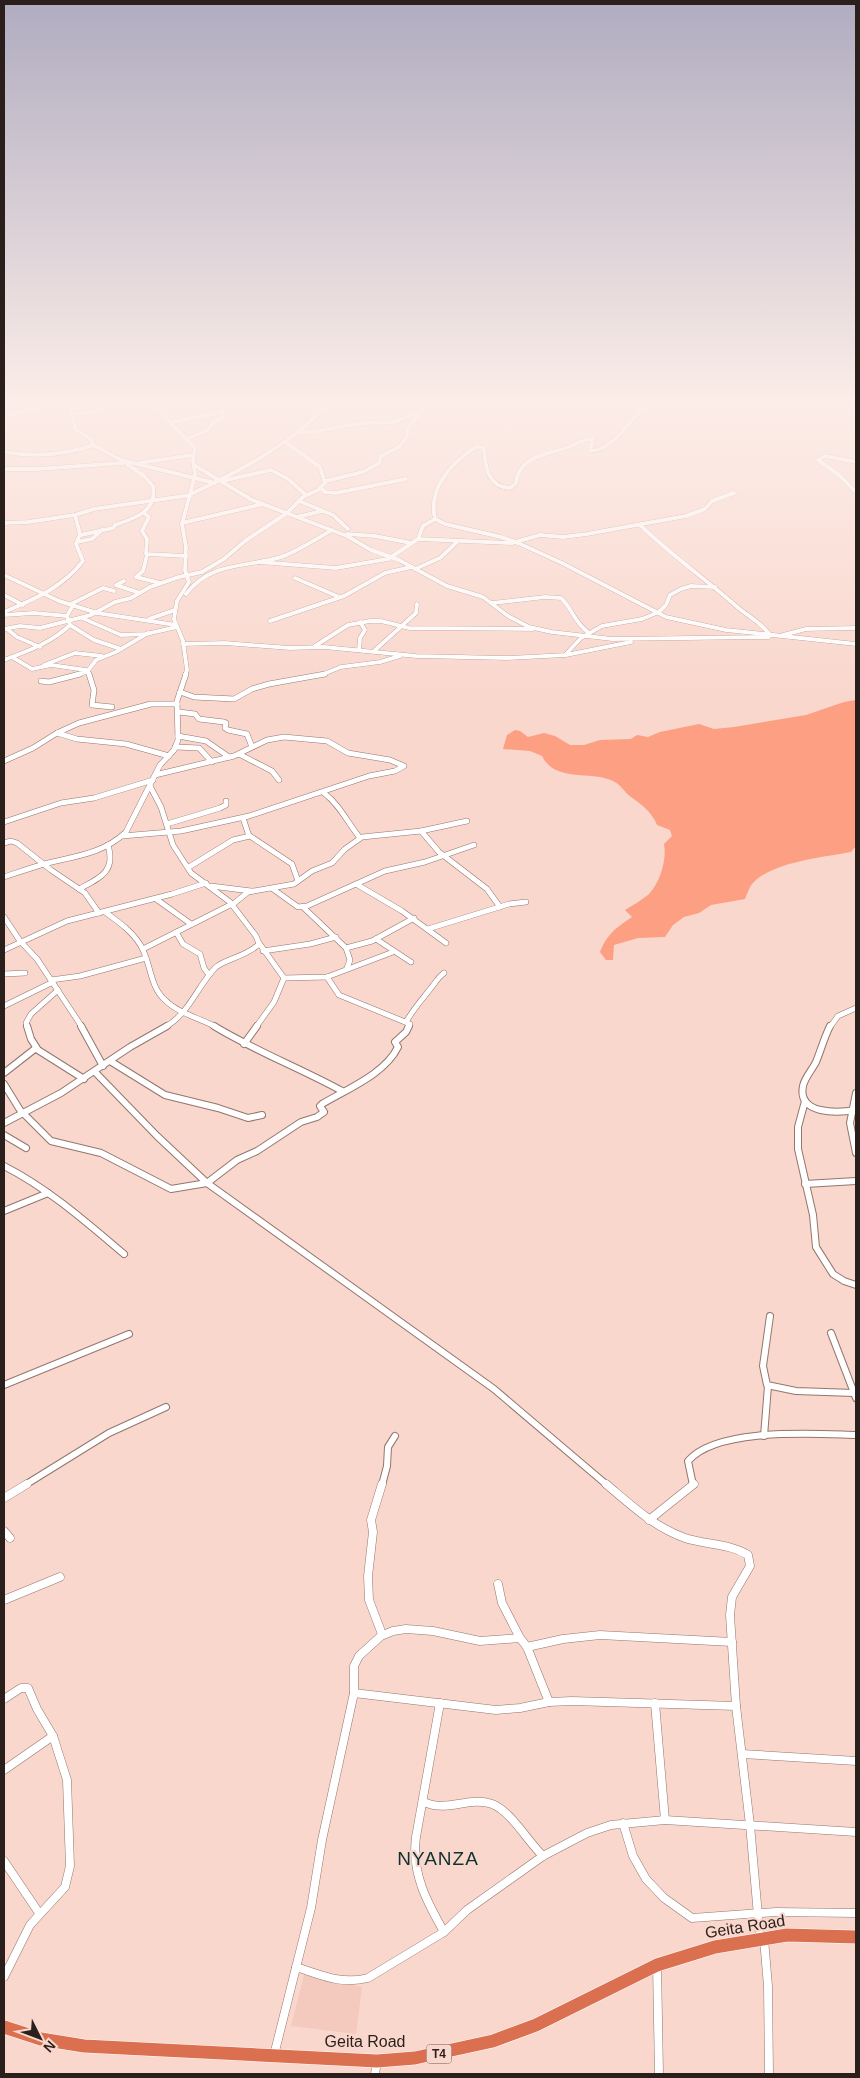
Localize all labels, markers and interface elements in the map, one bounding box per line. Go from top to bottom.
district label: NYANZA [397,1848,479,1869]
street label: Geita Road [704,1912,786,1941]
north arrow [15,2013,65,2063]
street label: Geita Road [325,2033,405,2050]
text: N [40,2038,59,2056]
road number: T4 [426,2045,452,2064]

